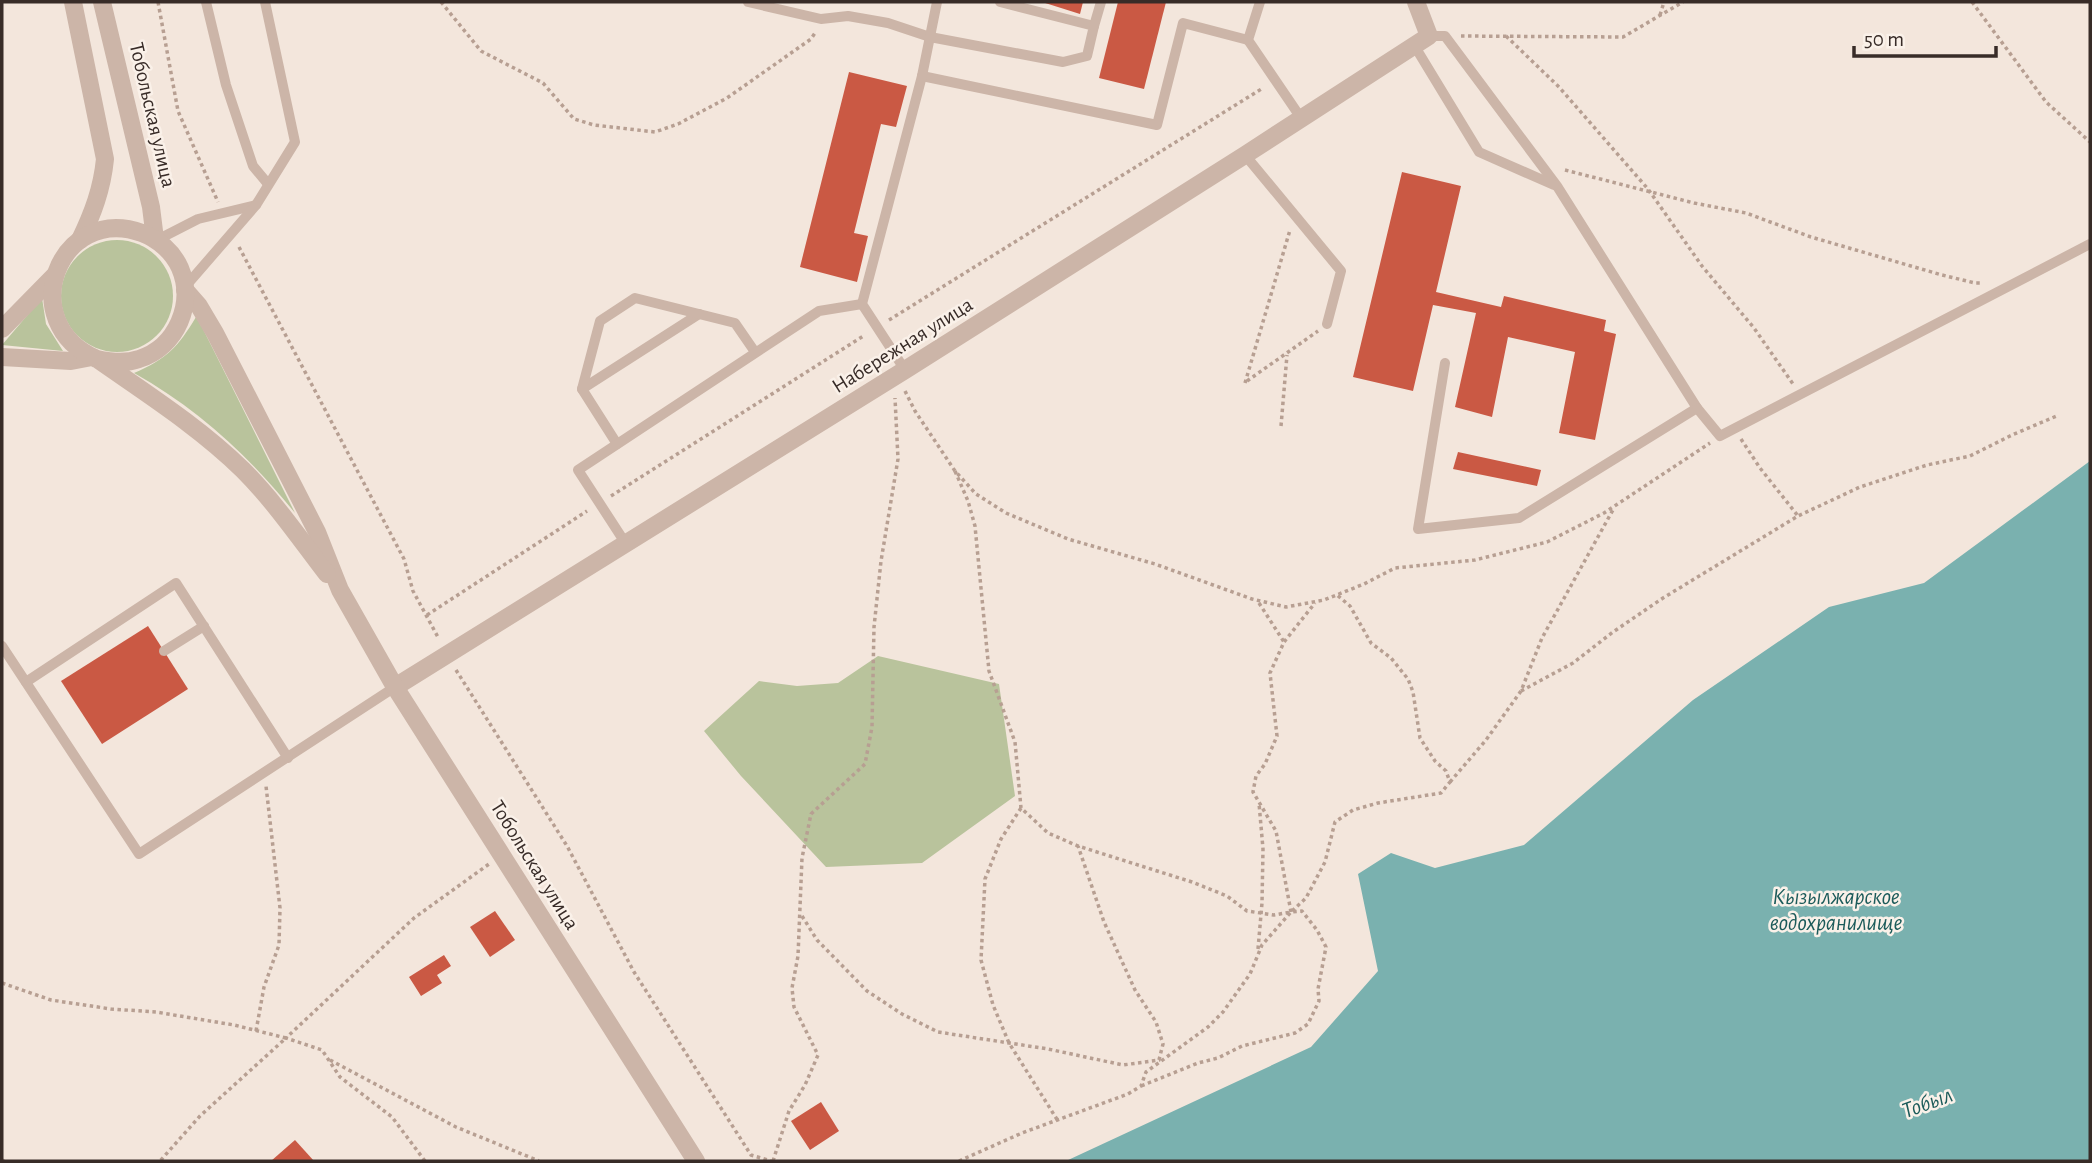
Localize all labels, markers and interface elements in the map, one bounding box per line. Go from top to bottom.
scale bar [1854,14,1996,58]
text: 50 m [1864,29,1904,50]
street label: Тобольская улица [126,41,179,190]
street label: Набережная улица [828,293,977,397]
street label: Тобольская улица [487,797,583,934]
water label: Кызылжарское водохранилище [1770,886,1902,935]
water label: Тобыл [1899,1084,1956,1123]

